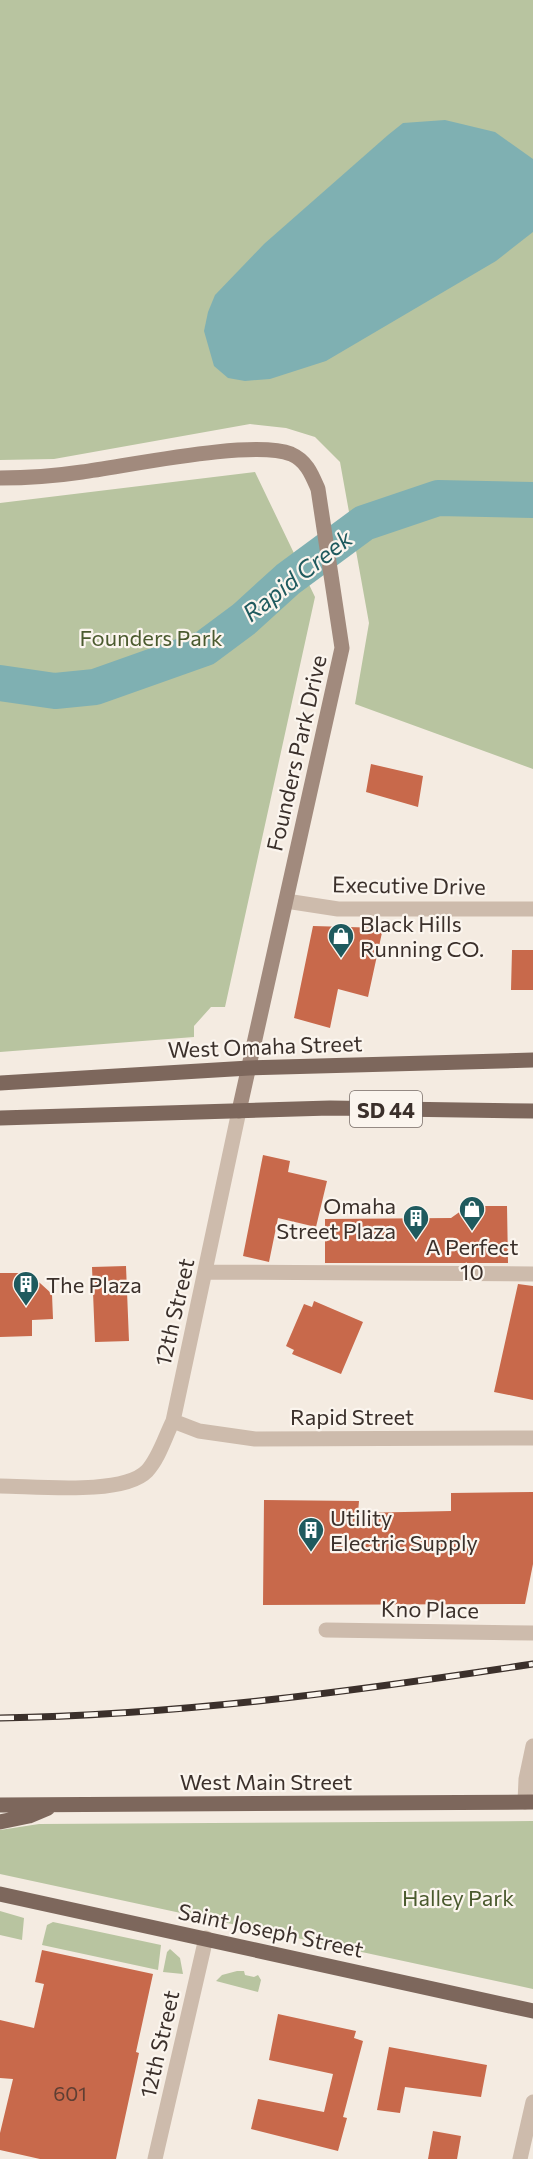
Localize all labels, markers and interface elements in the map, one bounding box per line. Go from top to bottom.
water label: Rapid Creek [236,523,358,627]
park label: Founders Park [79,624,223,651]
street label: Founders Park Drive [260,652,332,854]
street label: Executive Drive [332,870,486,900]
place label: Black Hills Running CO. [360,910,484,962]
shop icon: Black Hills Running CO. [326,921,356,959]
street label: West Omaha Street [167,1029,363,1063]
road number: SD 44 [350,1091,422,1127]
place label: Omaha Street Plaza [276,1192,396,1244]
shop icon: A Perfect 10 [457,1194,487,1232]
building icon: Omaha Street Plaza [401,1203,431,1241]
place label: A Perfect 10 [426,1233,518,1285]
street label: 12th Street [149,1256,199,1368]
building icon: The Plaza [11,1269,41,1307]
place label: The Plaza [46,1271,142,1298]
street label: Rapid Street [290,1403,414,1430]
place label: Utility Electric Supply [330,1504,478,1556]
building icon: Utility Electric Supply [296,1515,326,1553]
street label: Kno Place [381,1595,479,1623]
street label: West Main Street [180,1768,352,1795]
park label: Halley Park [402,1884,514,1911]
street label: Saint Joseph Street [176,1897,366,1963]
street label: 12th Street [134,1988,184,2100]
house number: 601 [53,2081,87,2105]

